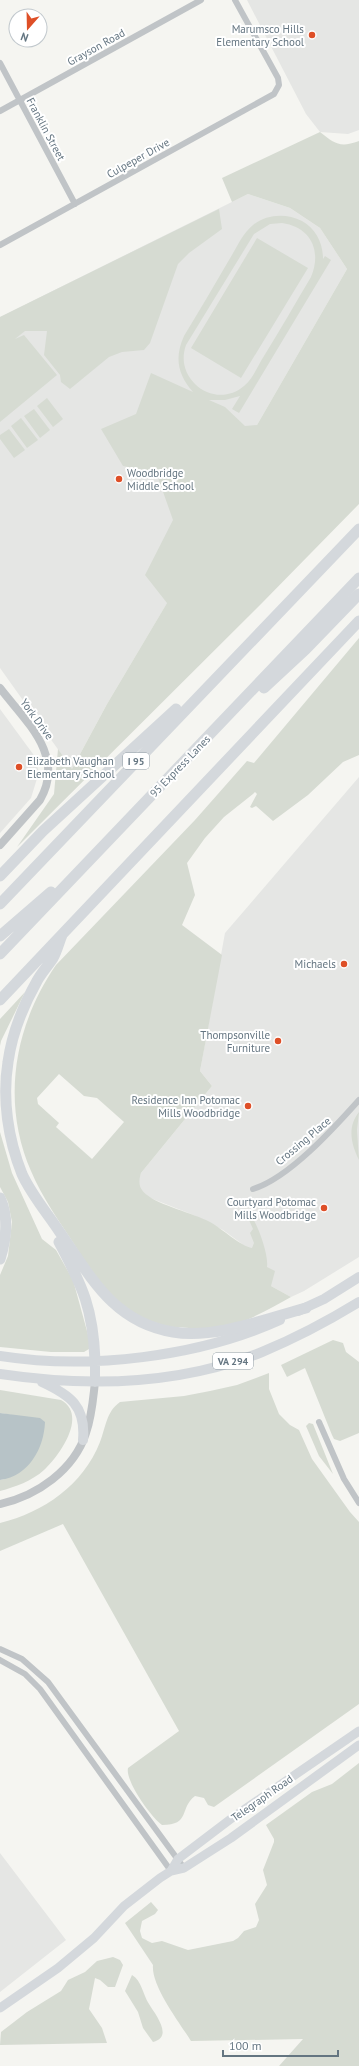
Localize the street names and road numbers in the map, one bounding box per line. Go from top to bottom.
street label: Grayson Road [65,25,127,69]
street label: Franklin Street [24,95,69,163]
street label: Culpeper Drive [104,135,172,181]
street label: York Drive [17,696,57,743]
street label: 95 Express Lanes [147,732,213,800]
road number: I 95 [123,753,149,769]
street label: Crossing Place [272,1114,334,1168]
road number: VA 294 [213,1353,253,1369]
street label: Telegraph Road [228,1771,296,1824]

